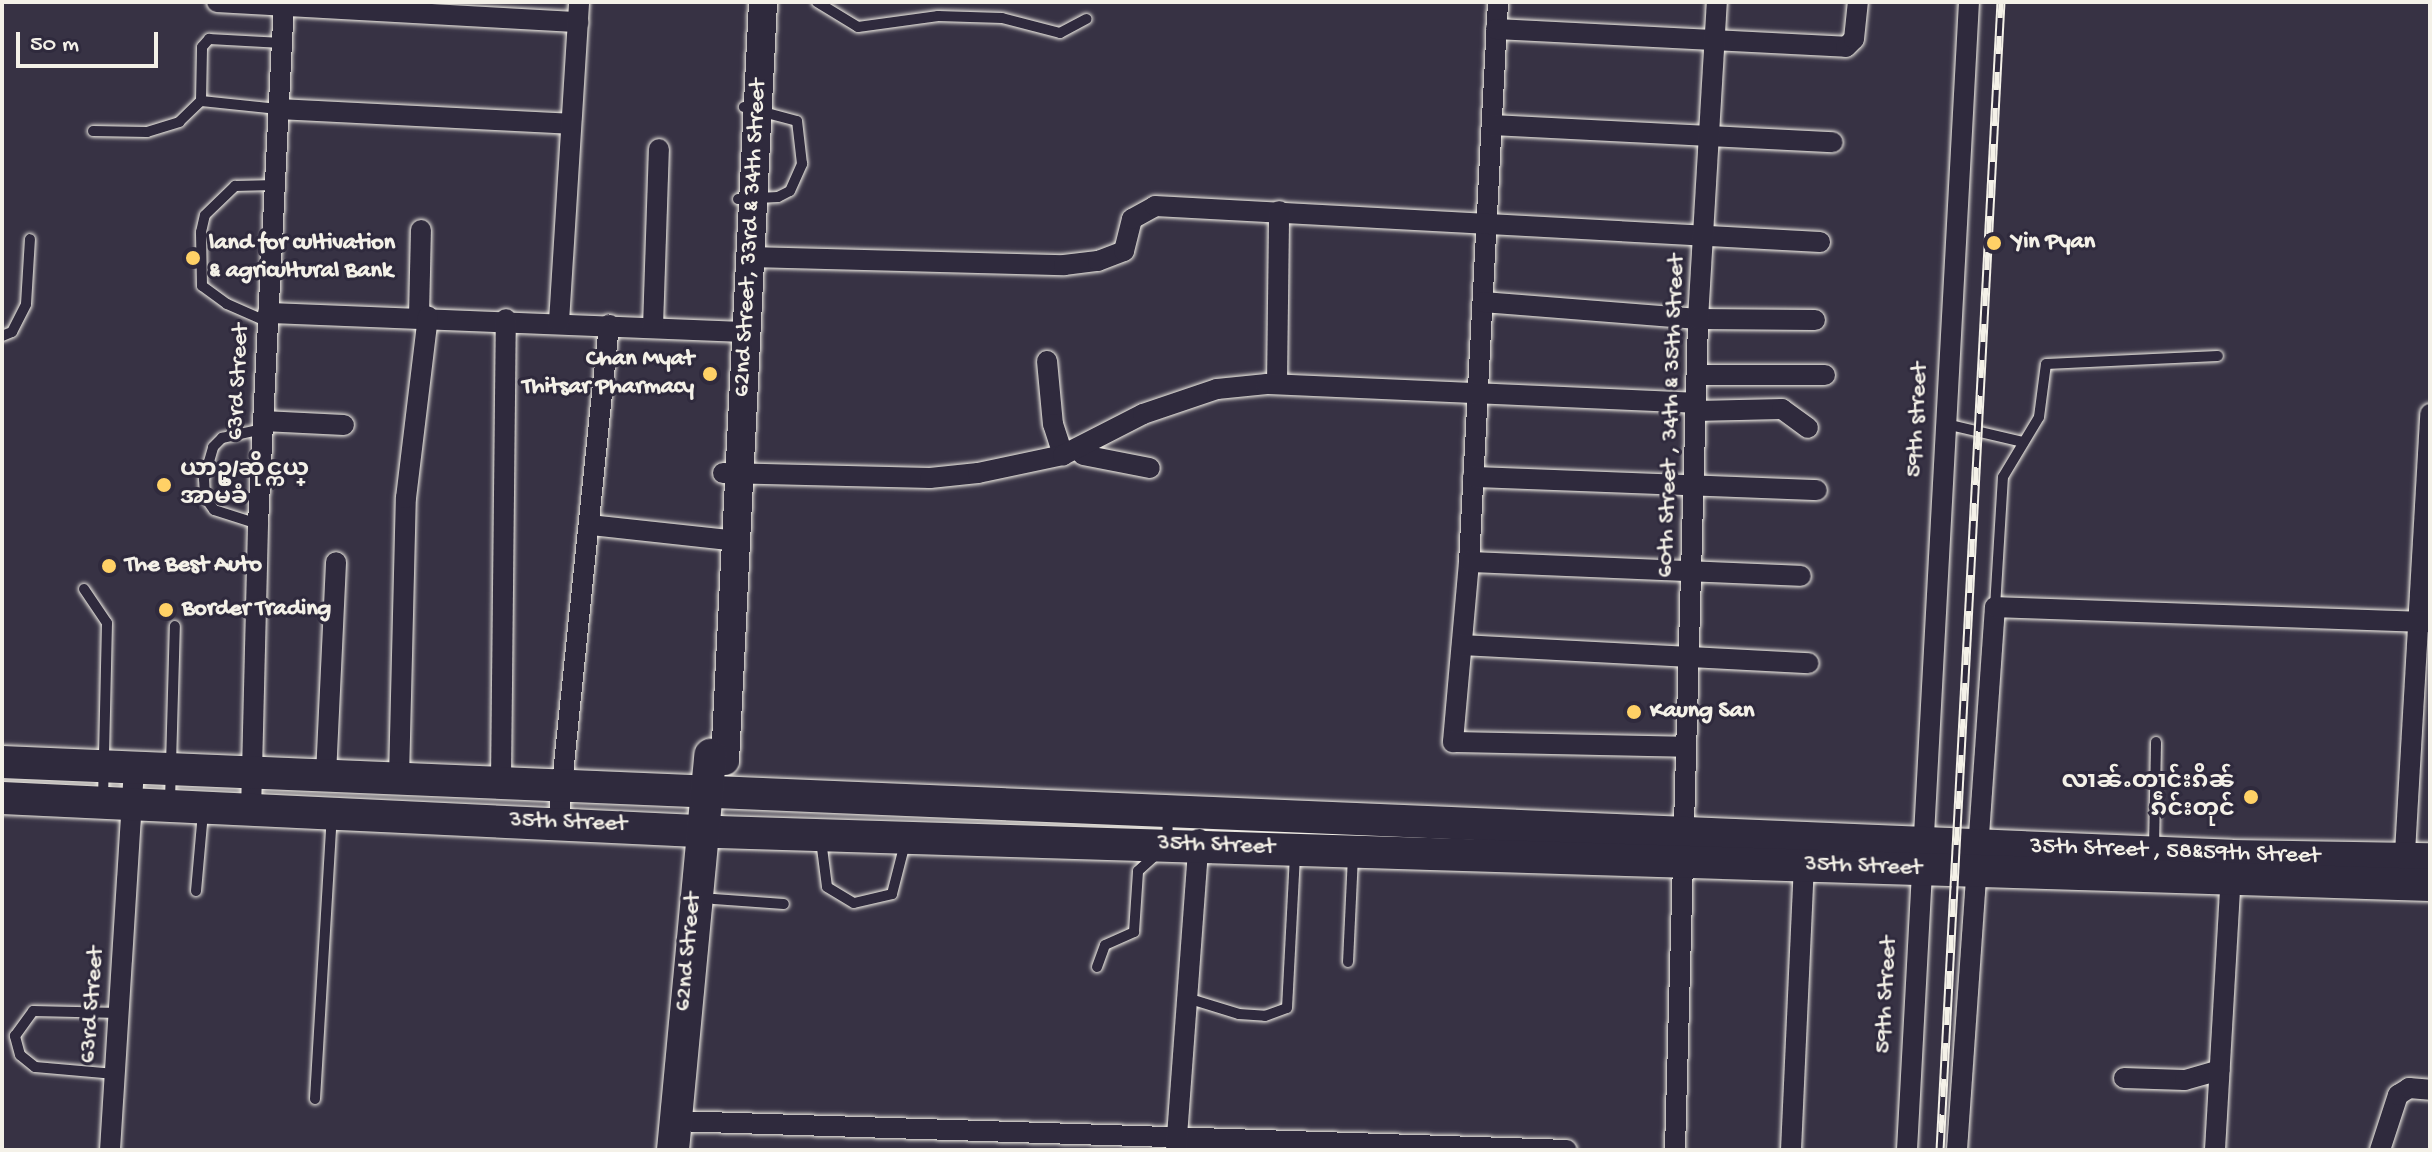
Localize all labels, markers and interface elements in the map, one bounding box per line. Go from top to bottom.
scale bar [20,16,162,66]
text: 50 m [30,31,79,60]
street label: 62nd Street, 33rd & 34th Street [728,78,774,398]
place label: Yin Pyan [2012,229,2095,257]
place label: land for cultivation & agricultural Bank [209,230,395,286]
marker: Yin Pyan [1983,232,2005,254]
marker: land for cultivation & agricultural Bank [184,249,202,267]
street label: 60th Street , 34th & 35th Street [1652,254,1692,578]
street label: 63rd Street [222,323,256,441]
place label: Chan Myat Thitsar Pharmacy [522,346,694,402]
street label: 59th street [1901,362,1935,478]
marker: Chan Myat Thitsar Pharmacy [701,365,719,383]
place label: ယာဥ္/ဆိုင္ကယ္ အာမခံ [180,457,309,513]
marker: ယာဥ္/ဆိုင္ကယ္ အာမခံ [155,476,173,494]
place label: The Best Auto [125,552,262,580]
marker: The Best Auto [100,557,118,575]
place label: Border Trading [182,596,331,624]
marker: Border Trading [157,601,175,619]
place label: Kaung San [1650,698,1754,726]
marker: Kaung San [1625,703,1643,721]
place label: လၢၼ်ႉတၢင်းၵိၼ် ၵဵင်းတုင် [2061,769,2235,825]
marker: လၢၼ်ႉတၢင်းၵိၼ် ၵဵင်းတုင် [2242,788,2260,806]
street label: 35th Street [509,807,627,839]
street label: 35th Street [1157,830,1275,862]
street label: 35th Street , 58&59th Street [2029,833,2321,871]
street label: 35th Street [1804,851,1922,883]
street label: 62nd Street [669,891,709,1013]
street label: 59th Street [1870,936,1904,1054]
street label: 63rd Street [75,946,111,1064]

